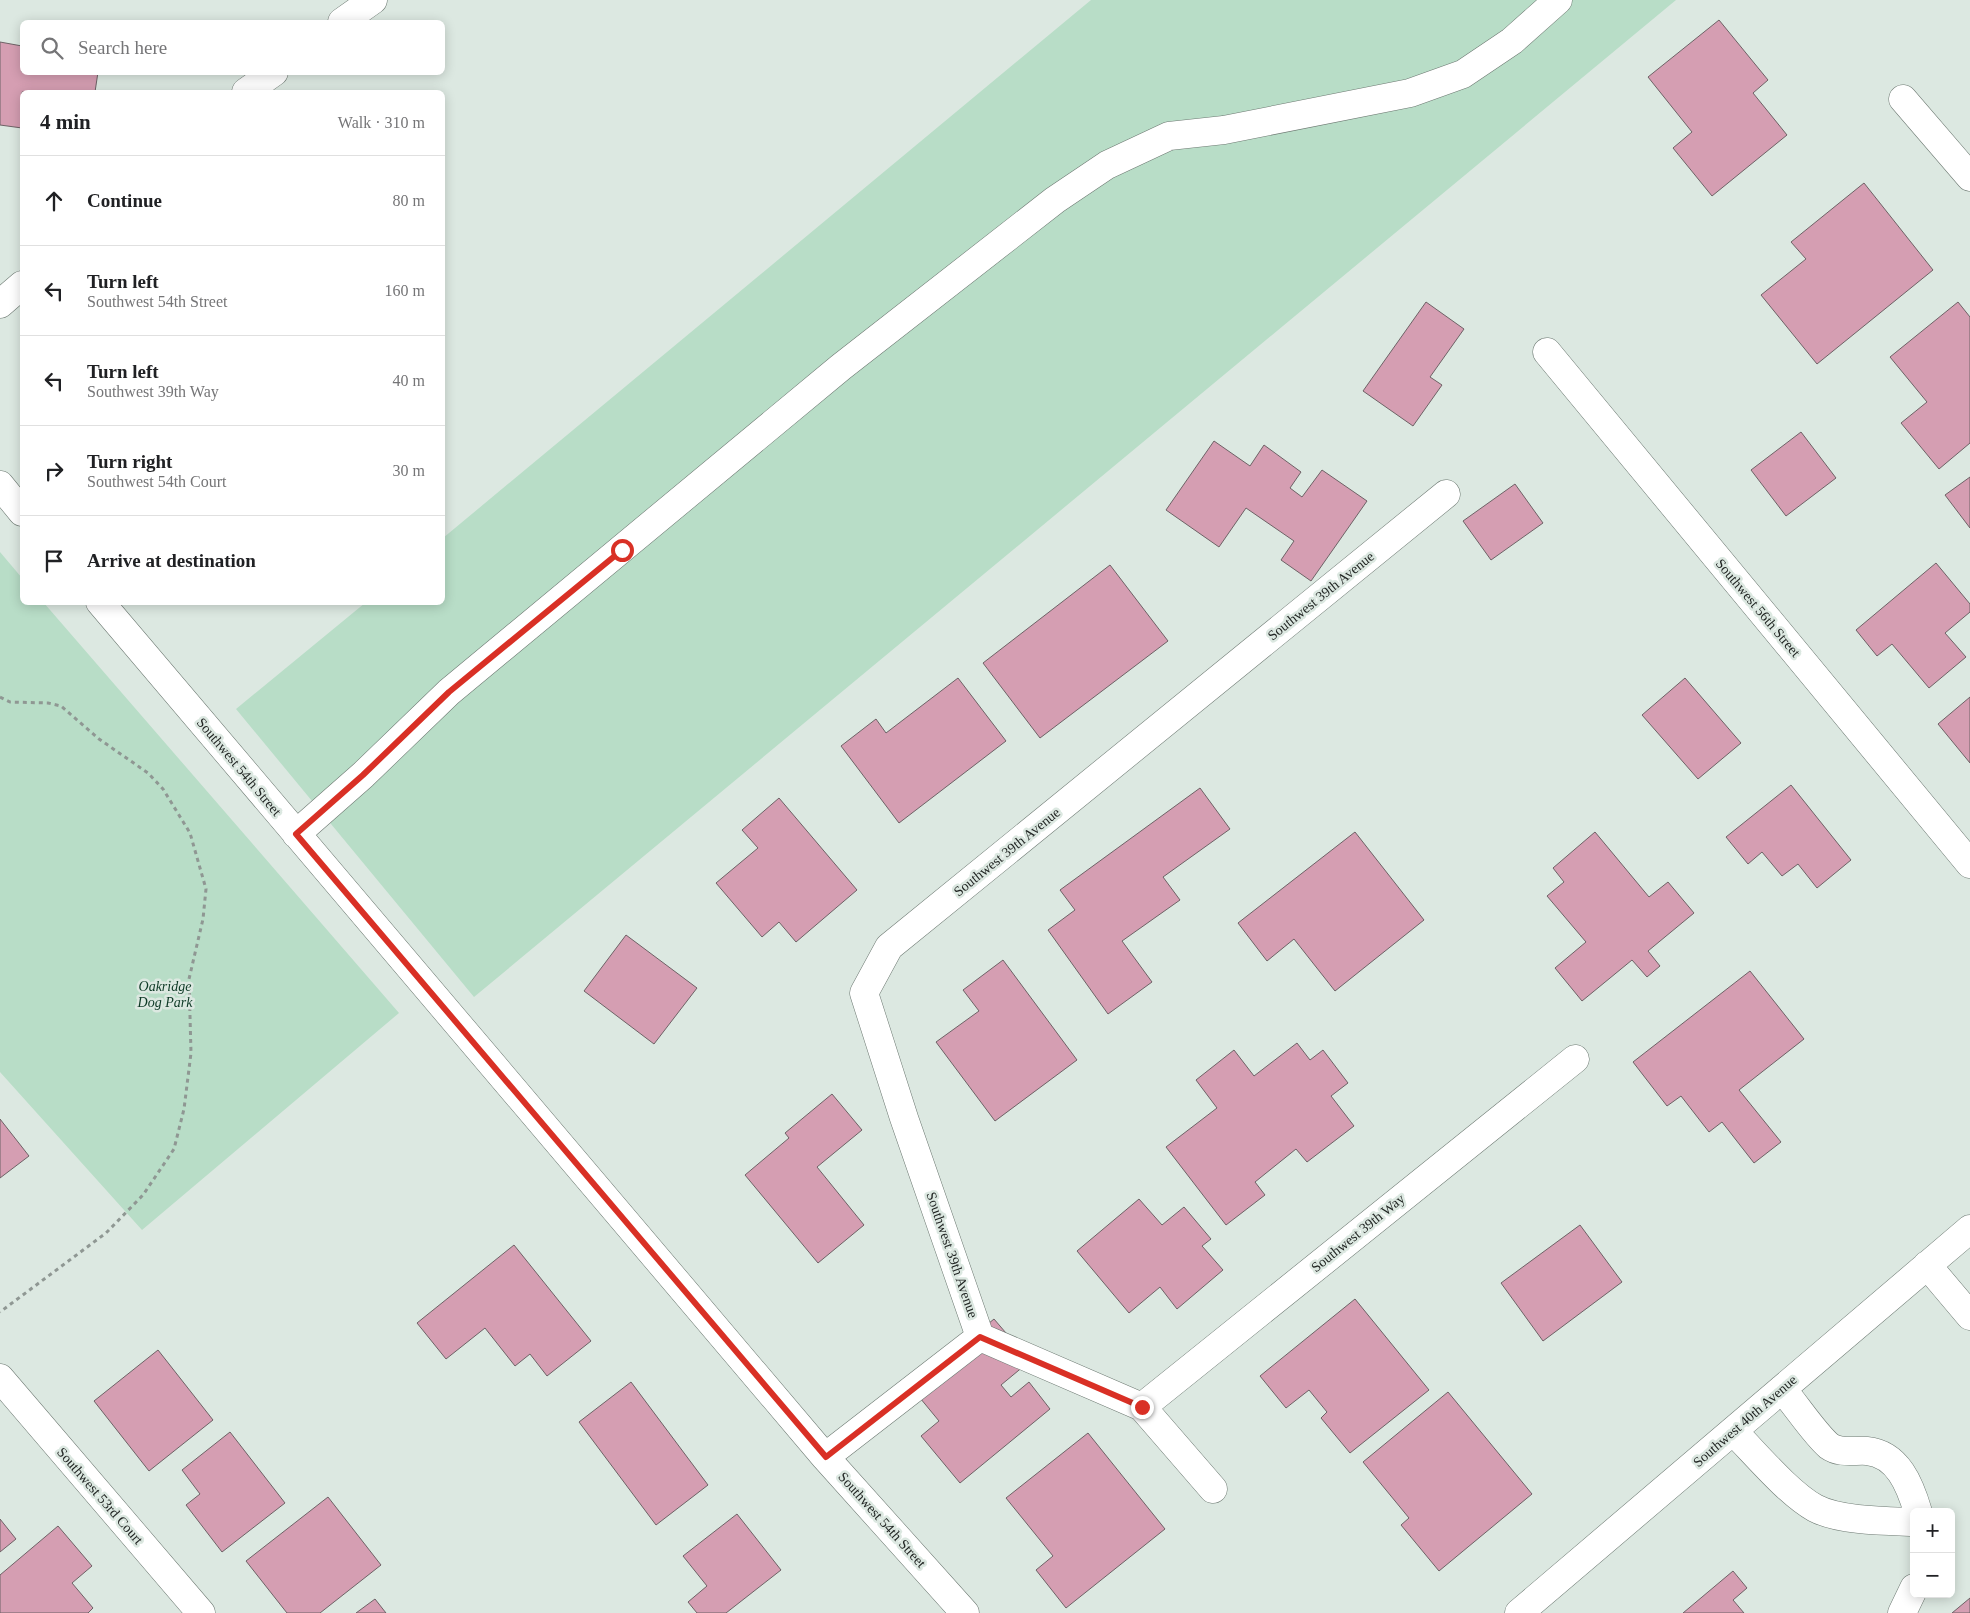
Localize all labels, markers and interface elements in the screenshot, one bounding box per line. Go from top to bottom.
search box [20,20,445,75]
icon: search [38,34,66,62]
text: Search here [78,37,167,58]
text: 4 min [40,110,91,134]
text: Walk · 310 m [338,114,425,131]
icon: ahead [40,187,68,215]
text: Continue [87,190,162,211]
text: 80 m [393,192,425,209]
text: Turn left [87,271,159,292]
icon: left [40,277,68,305]
text: 160 m [385,282,425,299]
text: Southwest 54th Street [87,293,227,310]
text: Turn left [87,361,159,382]
icon: left [40,367,68,395]
text: 40 m [393,372,425,389]
text: Southwest 39th Way [87,383,219,400]
text: Turn right [87,451,172,472]
icon: right [40,457,68,485]
text: 30 m [393,462,425,479]
text: Southwest 54th Court [87,473,227,490]
route start [611,539,634,562]
icon: arrive [40,547,68,575]
street label: Southwest 39th Avenue [1265,549,1377,643]
text: Arrive at destination [87,550,256,571]
street label: Southwest 56th Street [1713,556,1803,660]
street label: Southwest 54th Street [194,715,284,819]
street label: Southwest 39th Avenue [951,805,1063,899]
park label: Oakridge Dog Park [137,979,193,1010]
street label: Southwest 39th Avenue [923,1190,981,1320]
street label: Southwest 39th Way [1308,1191,1408,1275]
street label: Southwest 40th Avenue [1690,1372,1800,1470]
route end [1131,1396,1154,1419]
street label: Southwest 53rd Court [54,1445,146,1547]
street label: Southwest 54th Street [835,1469,929,1571]
map controls [1910,1508,1955,1598]
button: + [1910,1508,1955,1553]
button: − [1910,1553,1955,1598]

